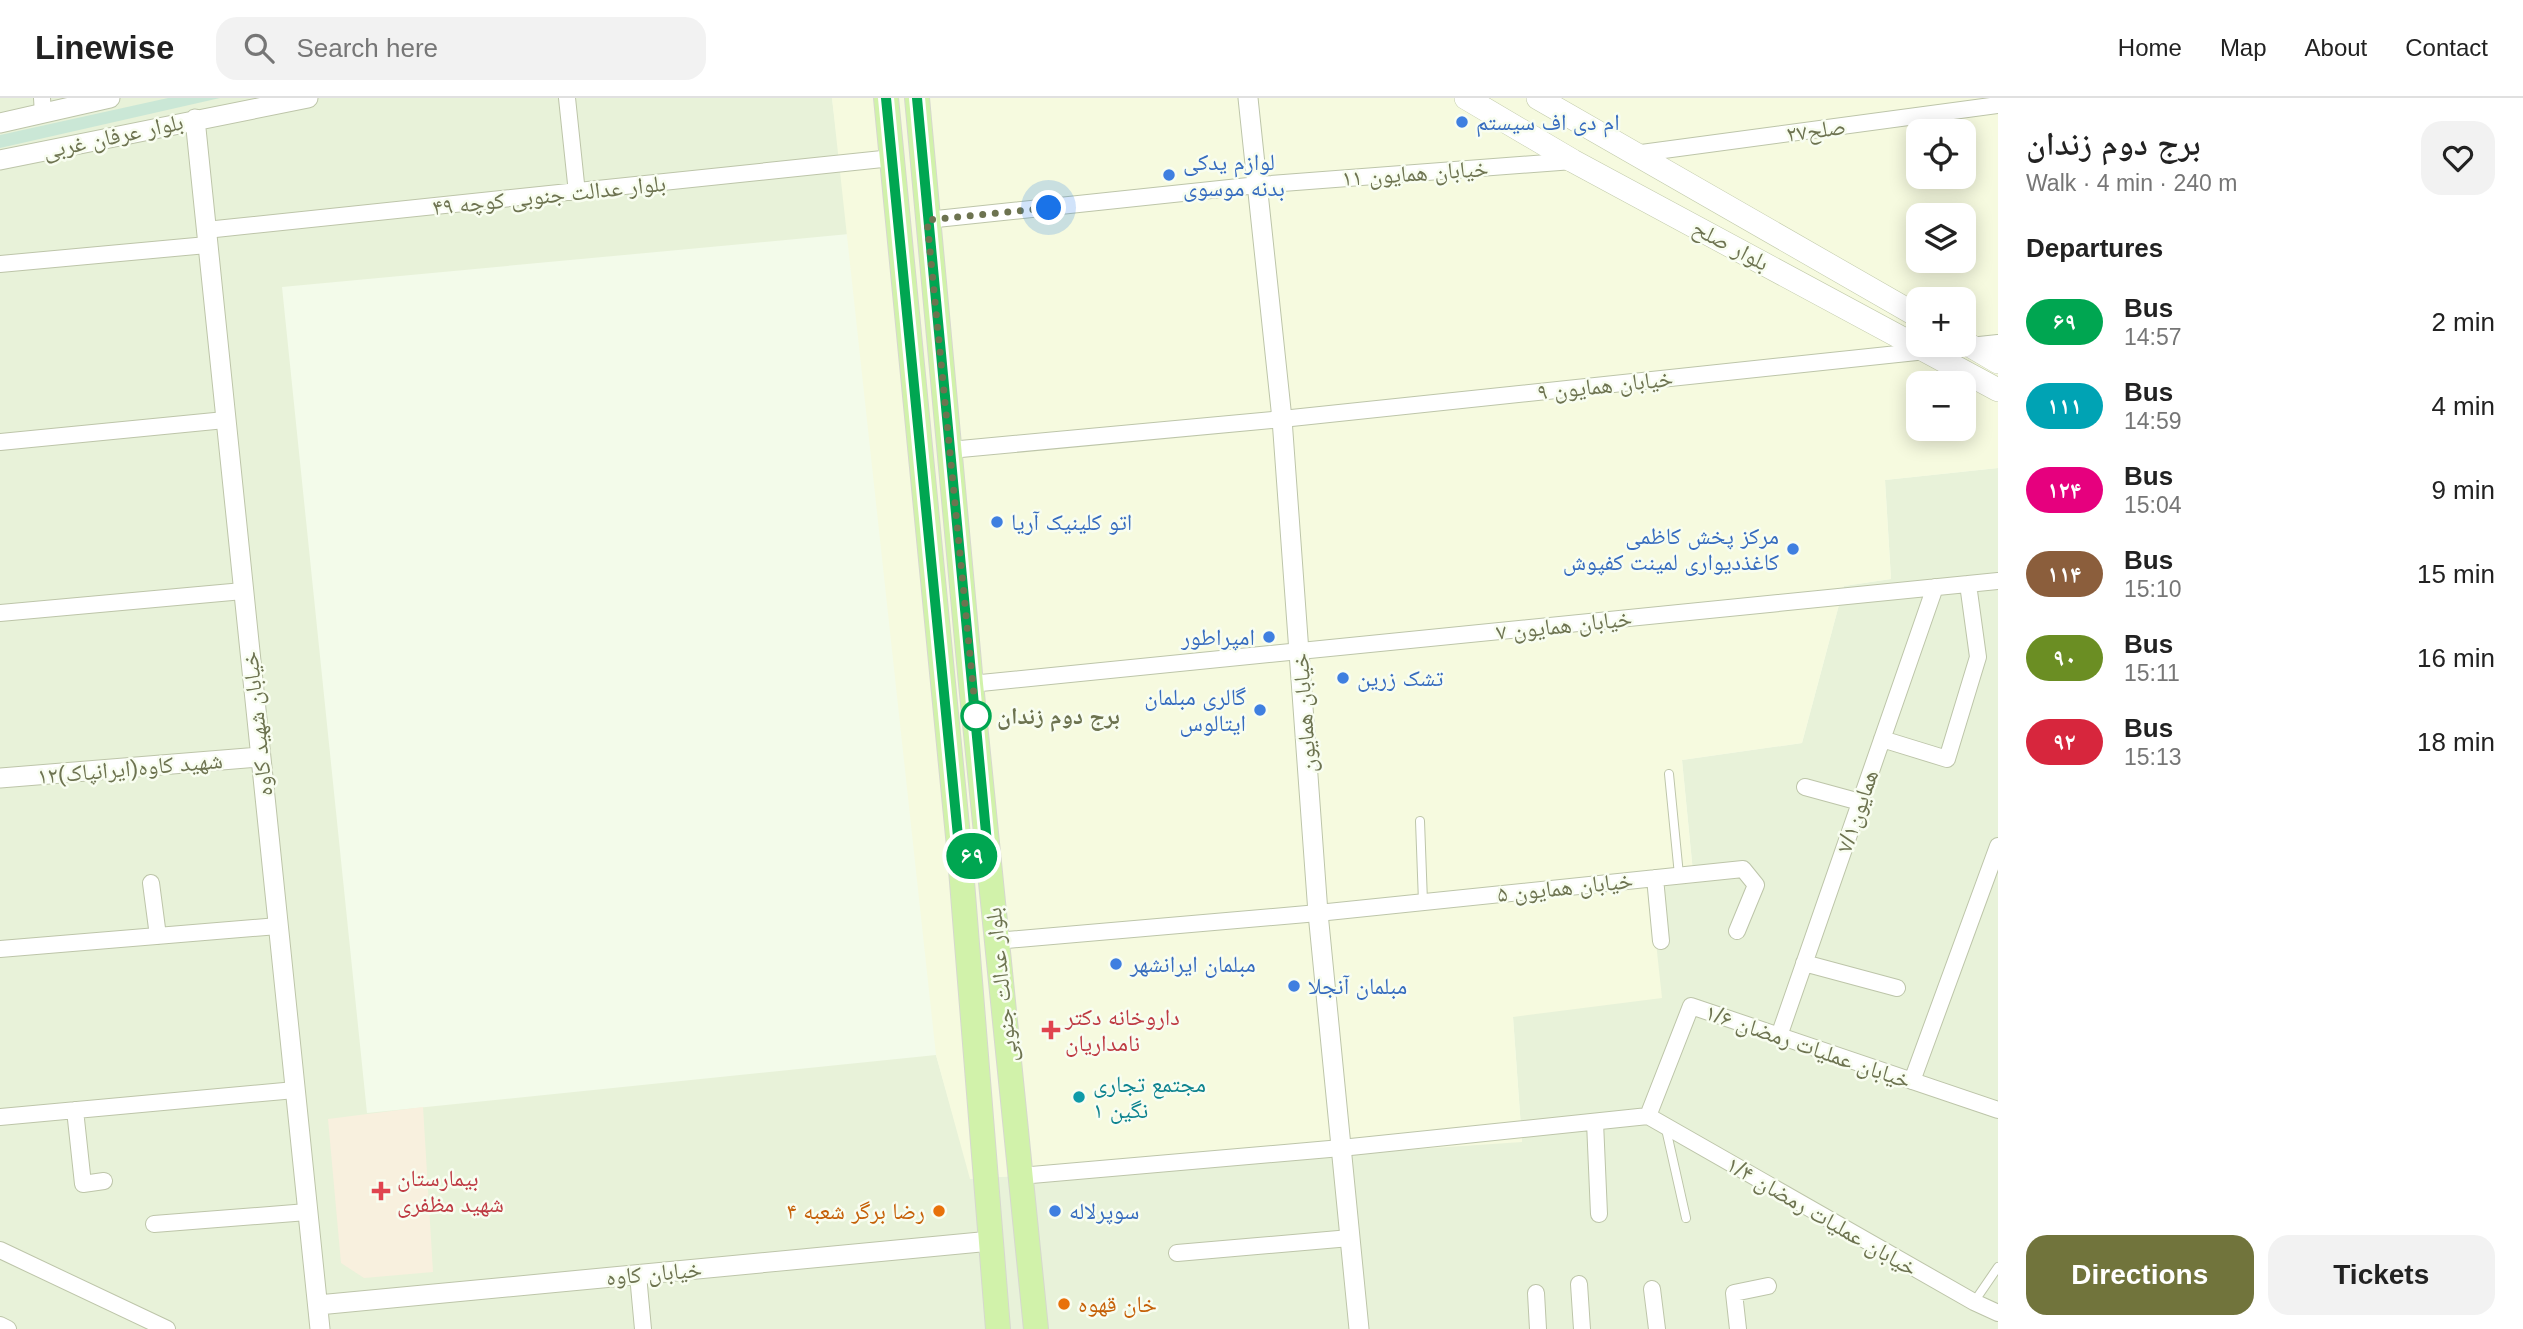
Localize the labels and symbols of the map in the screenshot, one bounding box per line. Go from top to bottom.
street label: بلوار عرفان غربی [40,108,186,165]
place label: ام دی اف سیستم [1476,109,1620,138]
street label: صلح۲۷ [1785,113,1848,149]
marker: ام دی اف سیستم [1454,114,1470,130]
place label: لوازم یدکی بدنه موسوی [1183,149,1285,202]
street label: خیابان همایون ۱۱ [1341,155,1489,192]
marker: لوازم یدکی بدنه موسوی [1161,167,1177,183]
street label: بلوار عدالت جنوبی کوچه ۴۹ [431,170,667,221]
your location [1031,190,1066,225]
street label: بلوار صلح [1688,214,1774,278]
street label: خیابان همایون ۹ [1536,365,1674,406]
place label: اتو کلینیک آریا [1011,509,1132,535]
marker: اتو کلینیک آریا [989,514,1005,530]
place label: مرکز پخش کاظمی کاغذدیواری لمینت کفپوش [1563,523,1779,576]
marker: مرکز پخش کاظمی کاغذدیواری لمینت کفپوش [1785,541,1801,557]
street label: خیابان همایون ۷ [1495,605,1633,646]
place label: امپراطور [1180,624,1255,651]
marker: امپراطور [1261,629,1277,645]
street label: خیابان شهید کاوه [236,650,279,798]
street label: خیابان همایون [1287,652,1322,774]
place label: تشک زرین [1357,665,1444,692]
marker: تشک زرین [1335,670,1351,686]
place label: گالری مبلمان ایتالوس [1144,684,1246,737]
marker: برج دوم زندان [961,701,991,731]
marker: گالری مبلمان ایتالوس [1252,702,1268,718]
place label: برج دوم زندان [997,703,1120,732]
street label: ۱۲شهید کاوه(ایرانپاک) [36,747,224,790]
street label: همایون۷/۱ [1831,766,1884,856]
line badge: ۶۹ [940,833,1004,879]
street label: خیابان همایون ۵ [1496,867,1634,908]
street label: بلوار عدالت جنوبی [980,906,1023,1064]
place label: مبلمان ایرانشهر [1129,951,1256,978]
marker: مبلمان ایرانشهر [1108,956,1124,972]
place label: مبلمان آنجلا [1308,973,1407,1000]
marker: مبلمان آنجلا [1286,978,1302,994]
street label: خیابان عملیات رمضان ۱/۶ [1701,999,1914,1094]
place label: داروخانه دکتر نامداریان [1064,1004,1180,1057]
marker: داروخانه دکتر نامداریان [1043,1022,1059,1038]
place label: مجتمع تجاری نگین ۱ [1093,1071,1206,1124]
marker: مجتمع تجاری نگین ۱ [1071,1089,1087,1105]
street label: خیابان عملیات رمضان ۱/۴ [1722,1151,1922,1282]
place label: بیمارستان شهید مظفری [397,1165,504,1218]
marker: بیمارستان شهید مظفری [371,1181,391,1201]
place label: رضا برگر شعبه ۴ [787,1198,925,1225]
place label: سوپرلاله [1069,1198,1139,1225]
marker: رضا برگر شعبه ۴ [931,1203,947,1219]
marker: سوپرلاله [1047,1203,1063,1219]
street label: خیابان کاوه [605,1256,703,1291]
place label: خان قهوه [1078,1291,1157,1318]
marker: خان قهوه [1056,1296,1072,1312]

